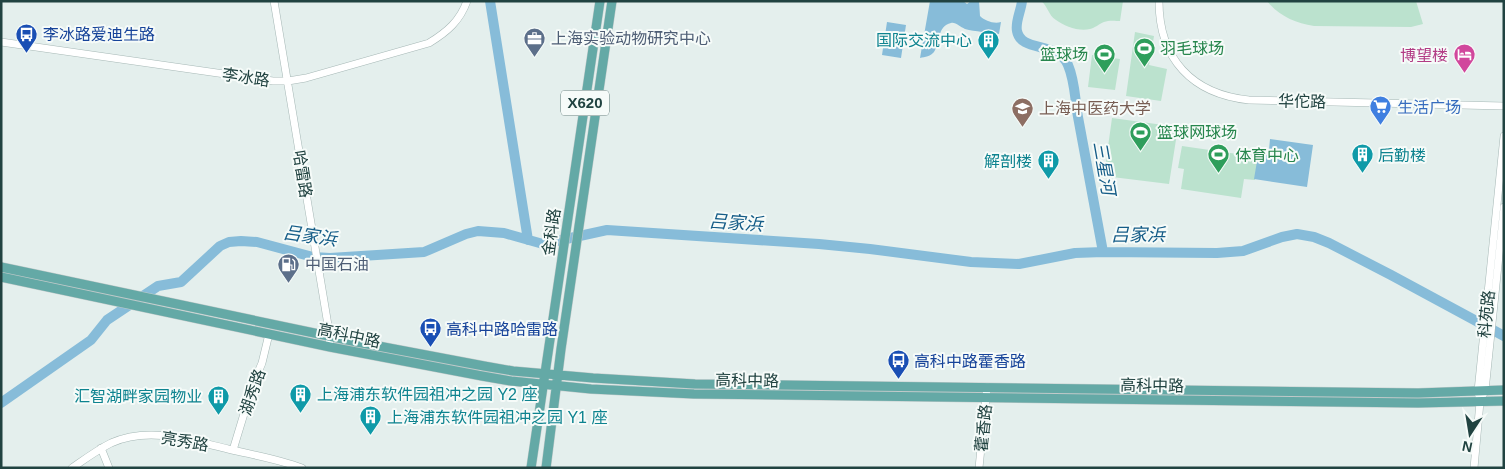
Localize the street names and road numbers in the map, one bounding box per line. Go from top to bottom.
street label: 李冰路 [221,66,271,89]
road number: X620 [561,90,609,116]
street label: 华佗路 [1278,93,1326,110]
street label: 哈雷路 [290,149,315,199]
street label: 金科路 [540,207,563,257]
street label: 科苑路 [1476,289,1497,339]
street label: 高科中路 [316,321,382,350]
street label: 湖秀路 [237,367,268,418]
street label: 高科中路 [715,371,779,390]
street label: 高科中路 [1120,376,1184,395]
street label: 藿香路 [973,403,994,453]
street label: 亮秀路 [160,429,210,454]

